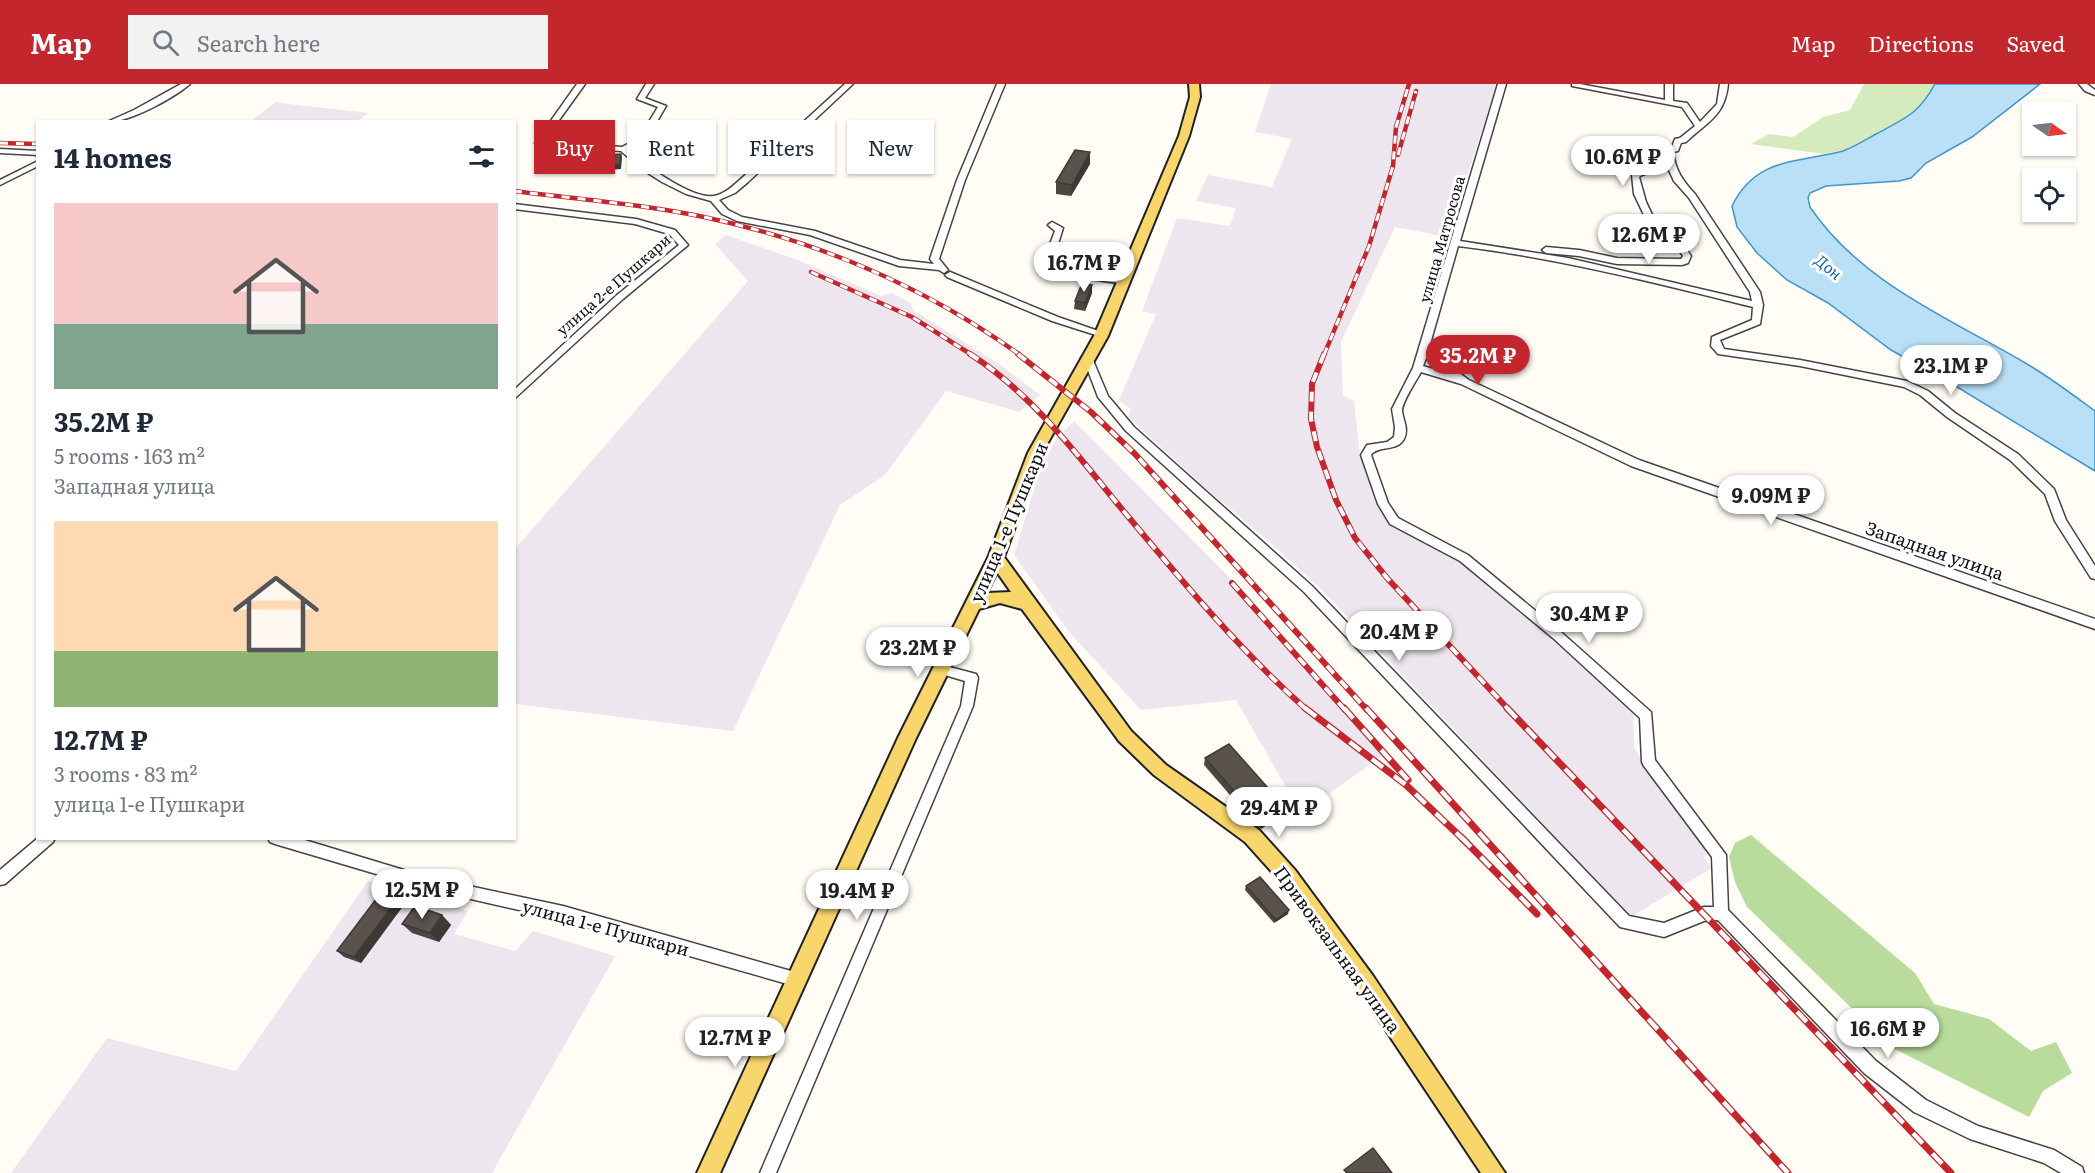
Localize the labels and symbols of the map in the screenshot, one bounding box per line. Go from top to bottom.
north arrow [2022,102,2076,156]
pin: 10.6M ₽ [1568,136,1678,187]
street label: улица Матросова [1412,172,1470,305]
pin: 12.6M ₽ [1594,214,1704,265]
street label: улица 2-е Пушкари [551,228,675,340]
pin: 16.7M ₽ [1029,242,1139,293]
water label: Дон [1810,248,1848,284]
pin: 35.2M ₽ [1423,335,1533,386]
pin: 23.1M ₽ [1896,345,2006,396]
street label: улица 1-е Пушкари [962,438,1054,606]
pin: 9.09M ₽ [1716,475,1826,526]
street label: Западная улица [1862,514,2008,586]
pin: 30.4M ₽ [1534,593,1644,644]
pin: 20.4M ₽ [1344,611,1454,662]
pin: 23.2M ₽ [863,627,973,678]
pin: 29.4M ₽ [1224,787,1334,838]
street label: Привокзальная улица [1268,860,1408,1039]
pin: 12.5M ₽ [367,869,477,920]
pin: 19.4M ₽ [802,870,912,921]
street label: улица 1-е Пушкари [519,892,693,962]
pin: 16.6M ₽ [1833,1008,1943,1059]
pin: 12.7M ₽ [680,1017,790,1068]

